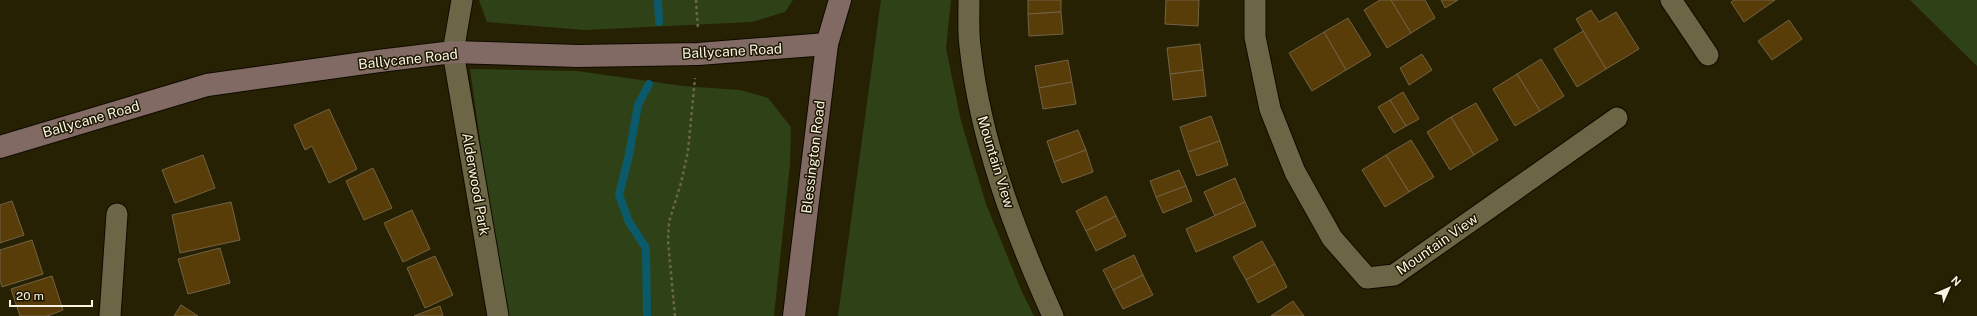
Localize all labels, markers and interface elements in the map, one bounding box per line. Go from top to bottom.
street label: Ballycane Road [682,40,782,62]
street label: Ballycane Road [357,46,459,72]
street label: Ballycane Road [41,98,141,140]
street label: Blessington Road [798,100,828,214]
street label: Mountain View [974,114,1018,210]
street label: Alderwood Park [459,131,493,237]
street label: Mountain View [1393,210,1481,278]
north arrow [1929,268,1969,308]
text: N [1949,274,1963,288]
scale bar [10,282,92,308]
text: 20 m [16,289,44,303]

